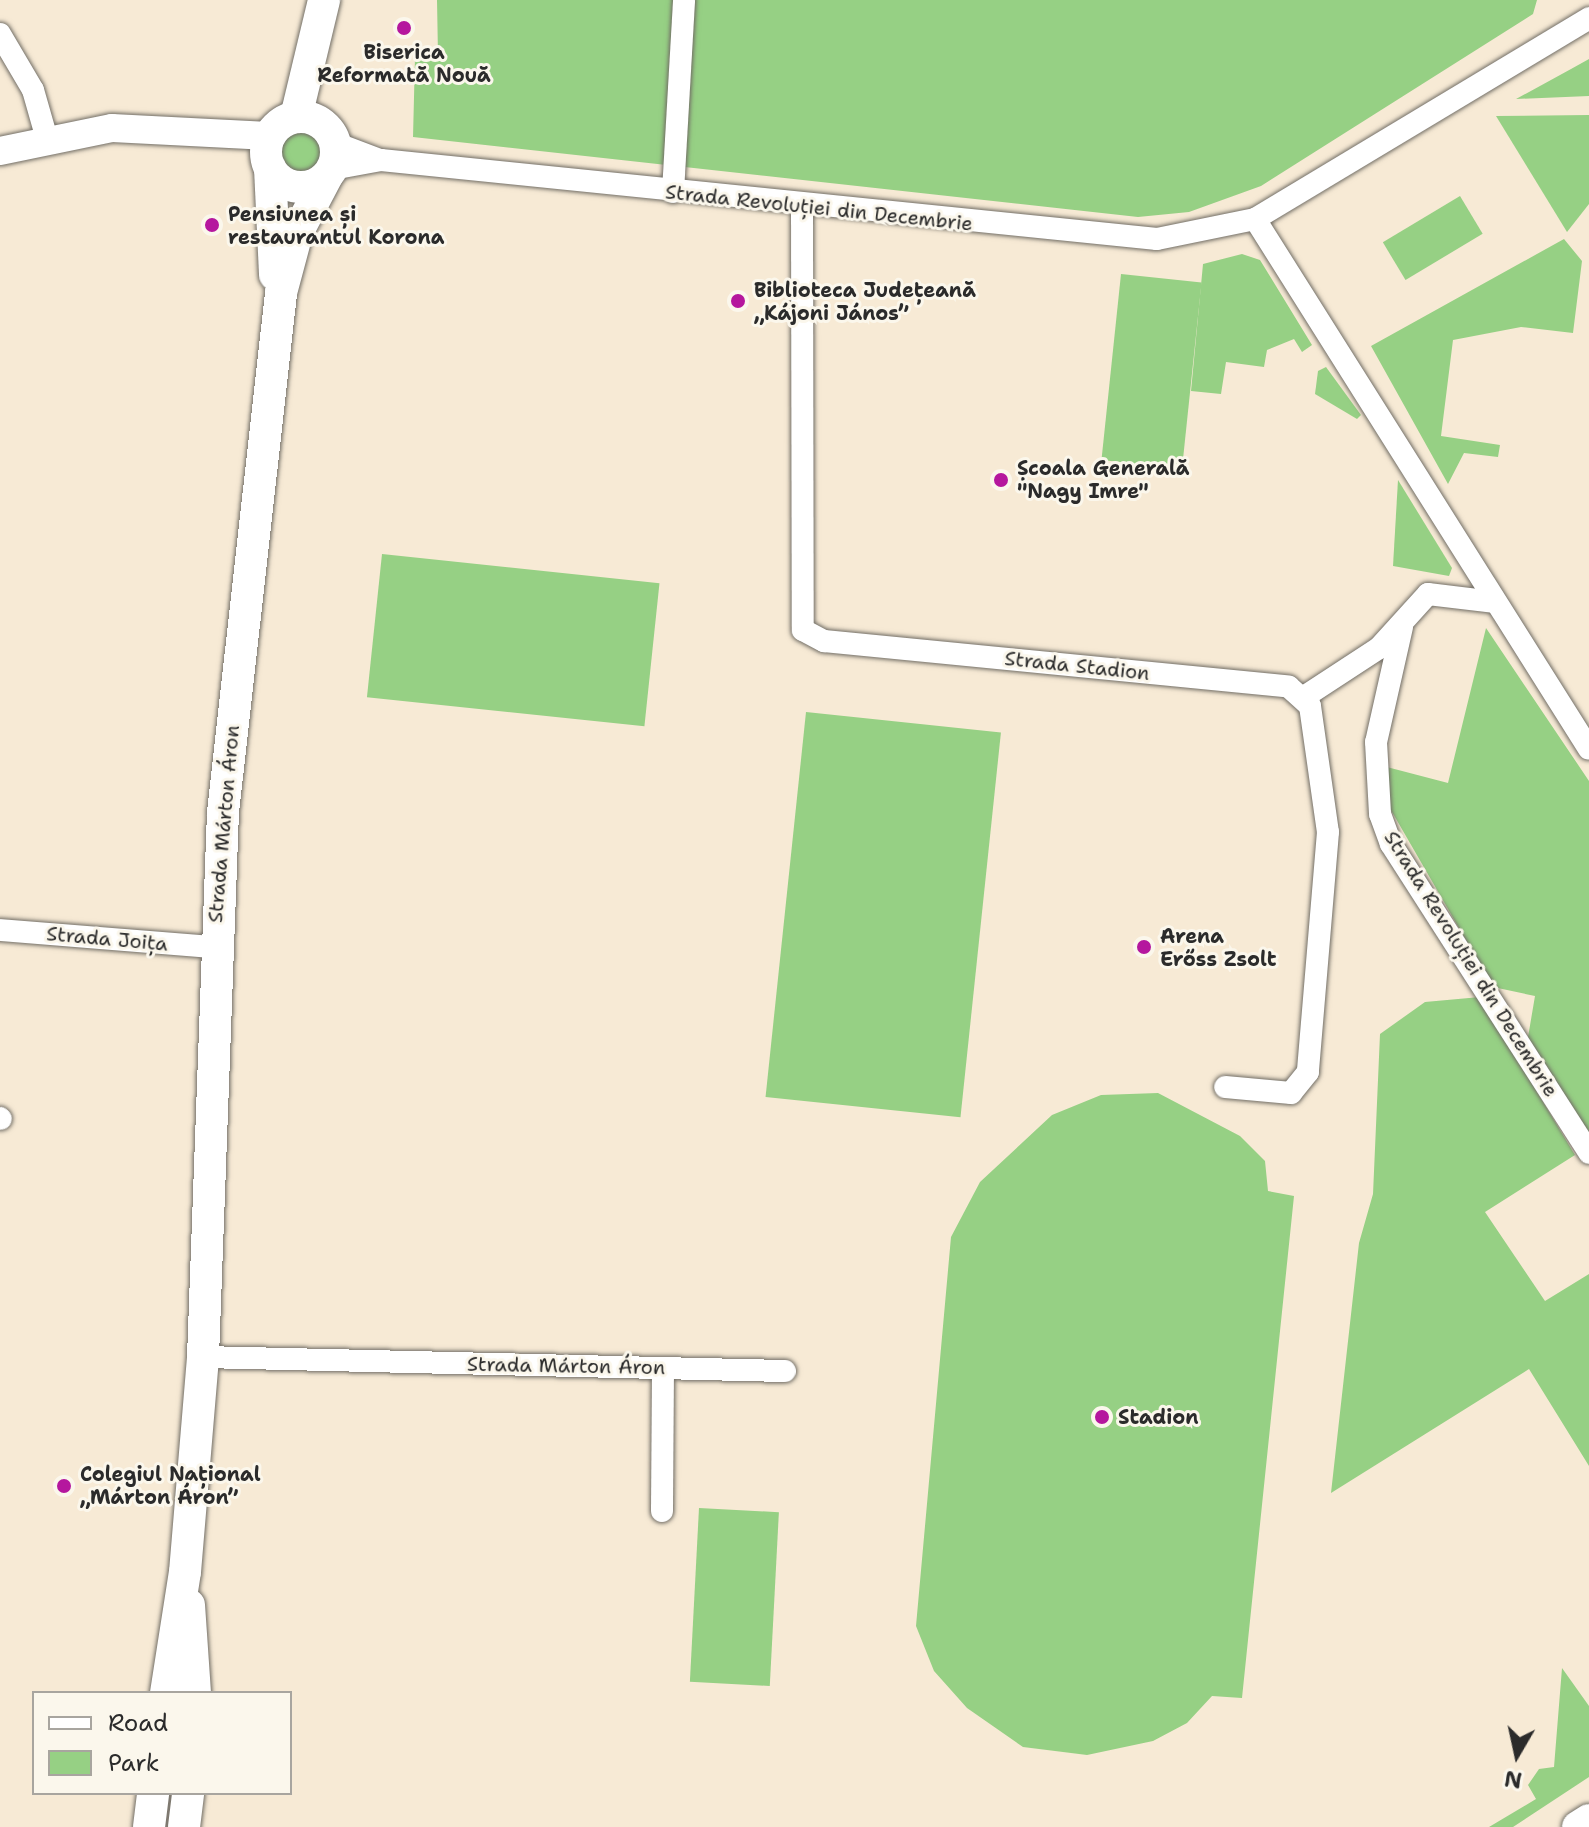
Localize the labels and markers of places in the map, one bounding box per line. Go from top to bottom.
marker: Biserica Reformată Nouă [395,19,413,37]
place label: Biserica Reformată Nouă [317,40,491,87]
place label: Pensiunea și restaurantul Korona [228,202,444,249]
marker: Pensiunea și restaurantul Korona [203,216,221,234]
place label: Biblioteca Județeană „Kájoni János” [754,278,976,325]
marker: Biblioteca Județeană „Kájoni János” [729,292,747,310]
place label: Școala Generală "Nagy Imre" [1017,456,1190,503]
marker: Școala Generală "Nagy Imre" [992,471,1010,489]
place label: Arena Erőss Zsolt [1160,924,1276,971]
marker: Arena Erőss Zsolt [1135,938,1153,956]
place label: Stadion [1118,1405,1199,1429]
marker: Stadion [1093,1408,1111,1426]
place label: Colegiul Național „Márton Áron” [80,1462,261,1509]
marker: Colegiul Național „Márton Áron” [55,1477,73,1495]

